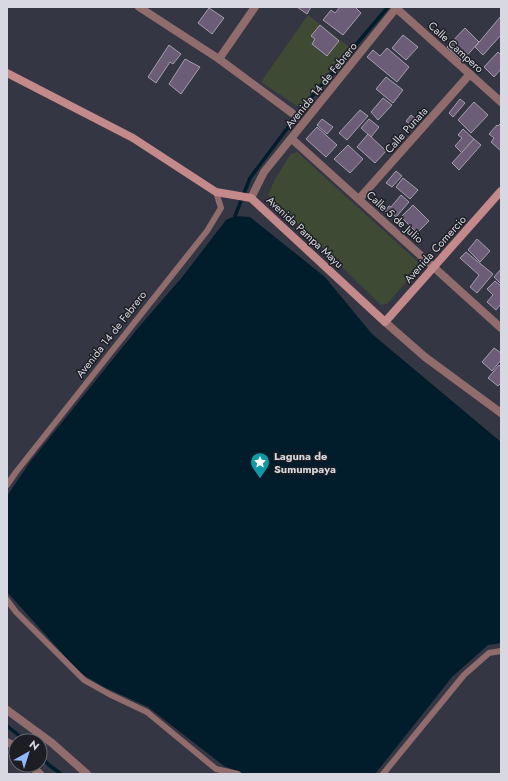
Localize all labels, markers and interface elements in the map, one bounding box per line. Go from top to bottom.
street label: Calle Campero [425,18,487,76]
street label: Avenida 14 de Febrero [281,39,361,131]
street label: Calle Punata [381,103,431,157]
street label: Calle 5 de Julio [363,187,427,247]
street label: Avenida Pampa Mayu [263,192,347,272]
street label: Avenida Comercio [400,212,470,286]
street label: Avenida 14 de Febrero [72,287,150,381]
place label: Laguna de Sumumpaya [274,448,336,477]
place icon: Laguna de Sumumpaya [249,451,271,479]
north arrow [8,733,48,773]
text: N [26,736,43,754]

